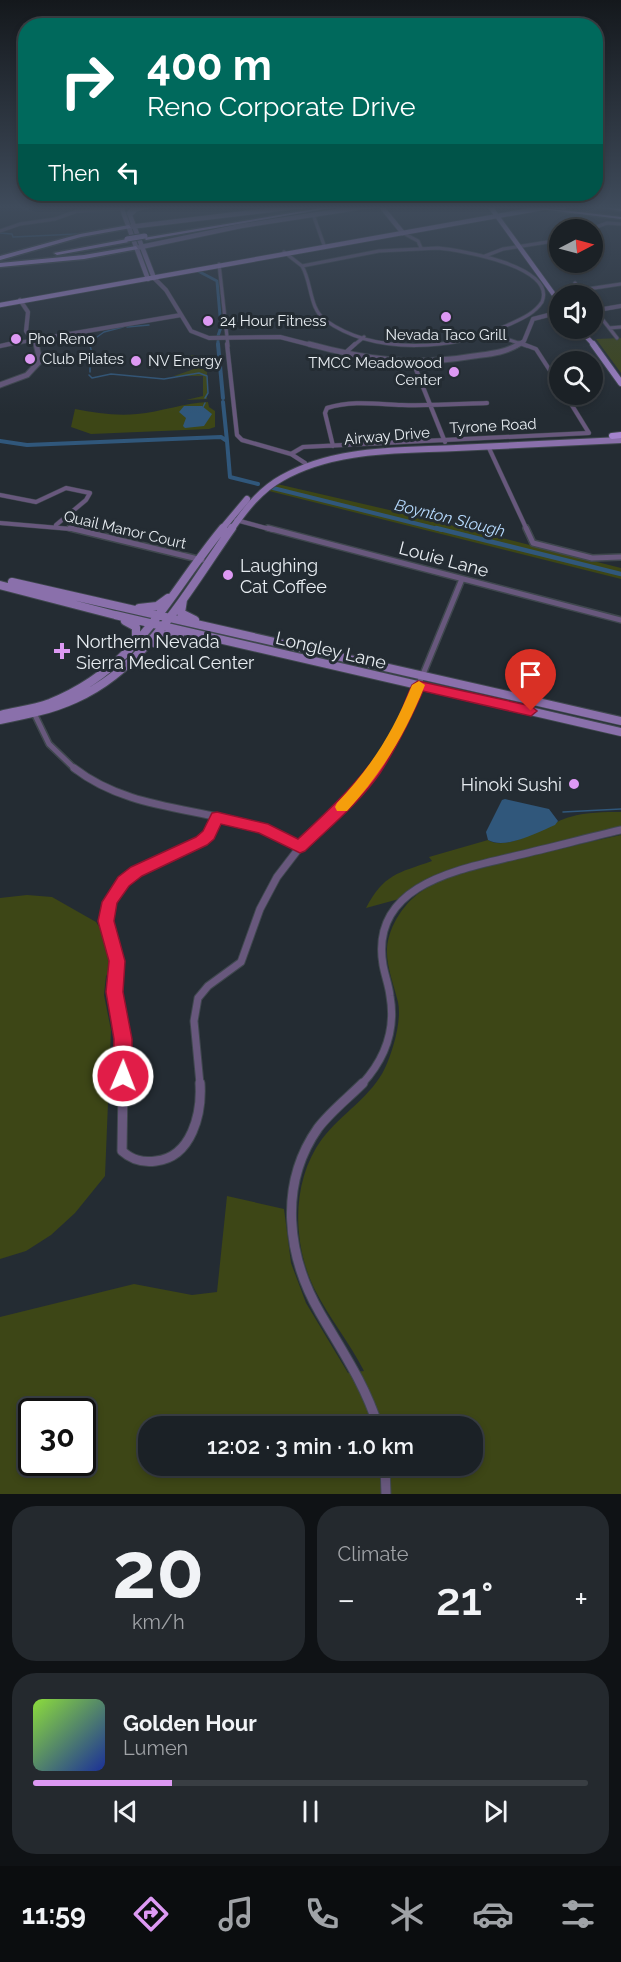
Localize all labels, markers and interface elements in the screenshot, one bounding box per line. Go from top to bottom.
text: 400 m [147,41,272,90]
icon: right [48,42,126,120]
text: Reno Corporate Drive [147,91,416,122]
icon: left [112,156,145,189]
text: Then [48,160,100,186]
north arrow [549,219,603,273]
map controls [549,219,603,405]
button: sound [549,285,603,339]
marker: Nevada Taco Grill [439,310,453,324]
place label: 24 Hour Fitness [220,312,327,330]
marker: 24 Hour Fitness [201,314,215,328]
place label: Nevada Taco Grill [385,326,507,344]
place label: Pho Reno [28,330,95,348]
marker: Pho Reno [9,332,23,346]
place label: Club Pilates [42,350,124,368]
button: search [549,351,603,405]
marker: Club Pilates [23,352,37,366]
place label: NV Energy [148,352,222,370]
marker: NV Energy [129,354,143,368]
place label: TMCC Meadowood Center [308,354,443,389]
marker: TMCC Meadowood Center [447,365,461,379]
street label: Tyrone Road [449,415,537,437]
street label: Airway Drive [343,423,431,449]
water label: Boynton Slough [393,495,507,541]
street label: Quail Manor Court [62,507,188,553]
street label: Louie Lane [397,537,492,581]
place label: Laughing Cat Coffee [240,555,327,597]
marker: Laughing Cat Coffee [221,568,235,582]
street label: Longley Lane [274,627,389,673]
place label: Northern Nevada Sierra Medical Center [76,631,255,673]
marker: Northern Nevada Sierra Medical Center [53,642,71,660]
pin [505,649,556,711]
icon: arrive [514,658,547,691]
place label: Hinoki Sushi [461,774,562,795]
marker: Hinoki Sushi [567,777,581,791]
position arrow [91,1044,155,1108]
speed limit sign: 30 [18,1398,96,1476]
text: 12:02 · 3 min · 1.0 km [207,1433,414,1459]
text: 20 [112,1525,204,1616]
text: Climate [338,1542,409,1566]
text: 21° [436,1573,494,1626]
text: − [338,1580,355,1619]
text: + [574,1580,588,1619]
text: km/h [132,1610,185,1634]
text: Golden Hour [123,1710,257,1736]
text: Lumen [123,1736,188,1760]
icon: previous [109,1795,142,1828]
icon: pause [294,1795,327,1828]
icon: next [479,1795,512,1828]
icon: directions [130,1893,172,1935]
icon: music [215,1893,257,1935]
icon: phone [301,1893,343,1935]
icon: climate [386,1893,428,1935]
icon: car [472,1893,514,1935]
icon: filters [557,1893,599,1935]
text: 11:59 [22,1899,86,1930]

